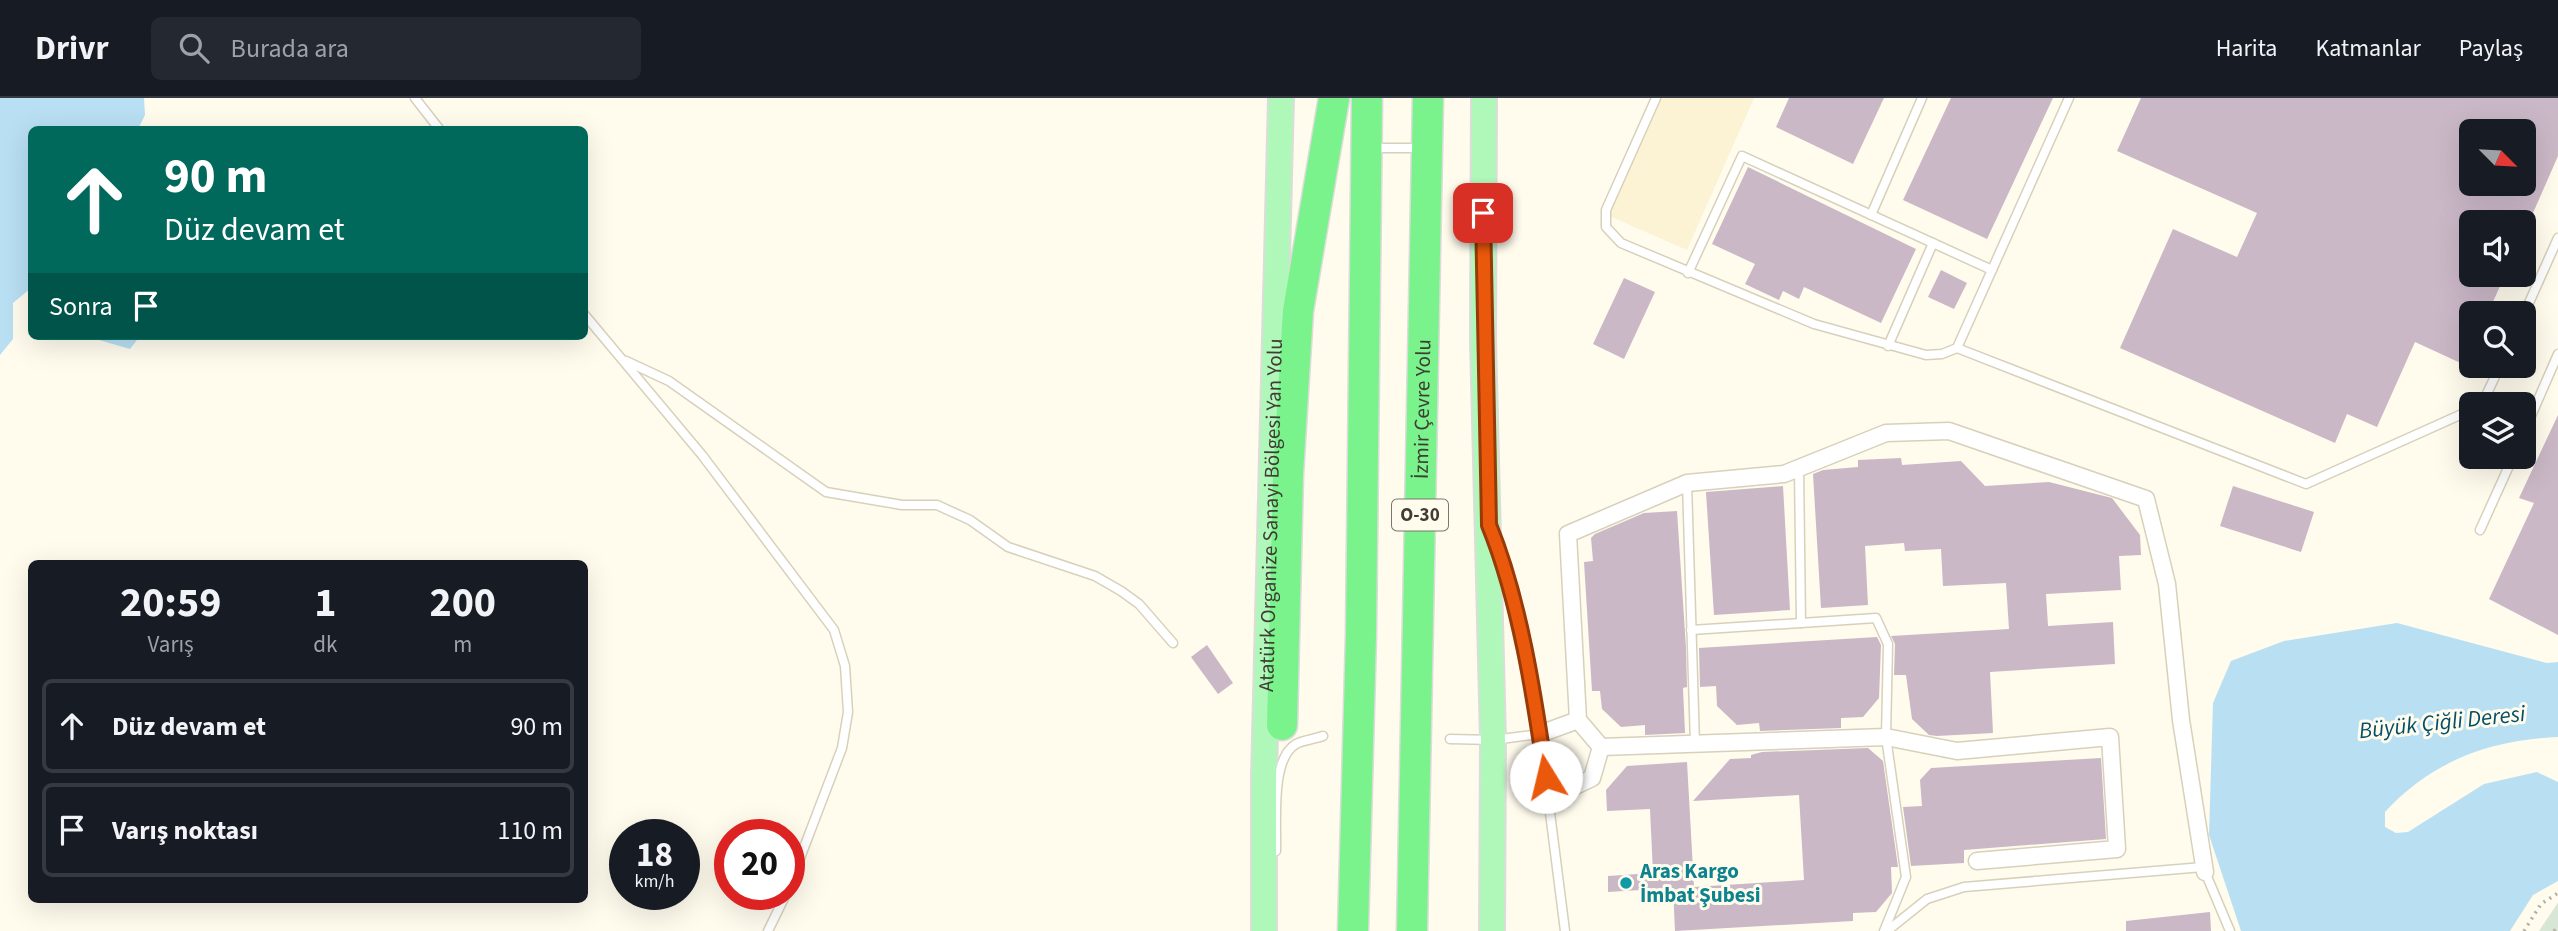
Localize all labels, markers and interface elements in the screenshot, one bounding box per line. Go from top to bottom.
search box [151,17,641,80]
text: Drivr [35,25,109,72]
icon: search [175,29,213,67]
text: Burada ara [231,30,349,67]
text: Harita [2216,31,2277,66]
text: Katmanlar [2315,31,2421,66]
text: Paylaş [2459,31,2523,66]
north arrow [2459,119,2536,196]
map controls [2459,119,2536,469]
text: 90 m [164,142,268,212]
icon: ahead [49,154,140,245]
pin [1453,183,1513,243]
icon: arrive [1464,194,1502,232]
text: Düz devam et [164,207,345,253]
button: sound [2459,210,2536,287]
icon: arrive [127,287,165,325]
text: Sonra [49,288,113,325]
button: search [2459,301,2536,378]
street label: Atatürk Organize Sanayi Bölgesi Yan Yolu [1251,338,1290,692]
street label: İzmir Çevre Yolu [1406,339,1438,479]
button: layers [2459,392,2536,469]
road number: O-30 [1392,500,1448,530]
text: 20:59 [120,573,221,633]
text: 1 [314,573,336,633]
text: 200 [429,573,496,633]
text: Varış [148,628,194,661]
text: dk [313,628,337,661]
text: m [453,628,472,661]
water label: Büyük Çiğli Deresi [2357,697,2527,747]
icon: ahead [53,707,91,745]
text: Düz devam et [112,708,266,745]
text: 90 m [510,708,563,745]
position arrow [1509,740,1583,814]
icon: arrive [53,811,91,849]
text: Varış noktası [112,812,258,849]
text: 110 m [497,812,563,849]
speed limit sign: 20 [714,819,805,910]
text: 18 [636,830,673,880]
place label: Aras Kargo İmbat Şubesi [1639,856,1761,910]
text: km/h [635,869,674,894]
marker: Aras Kargo İmbat Şubesi [1618,875,1634,891]

